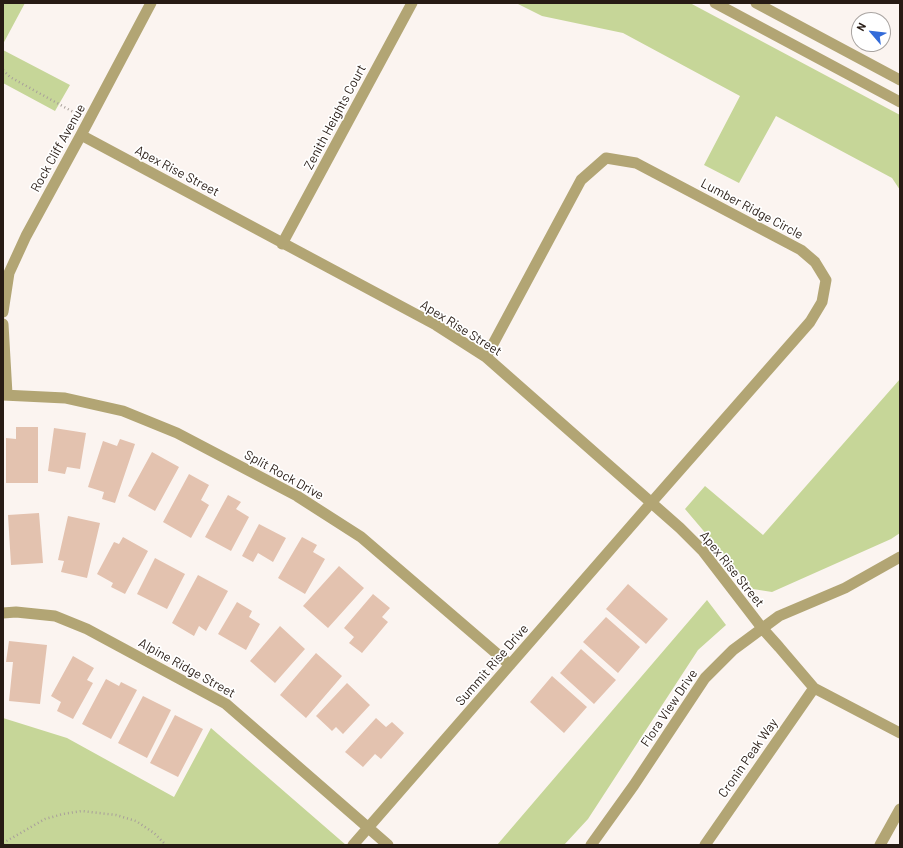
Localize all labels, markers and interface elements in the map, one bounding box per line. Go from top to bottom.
north arrow [851,12,891,52]
text: N [853,20,868,33]
street label: Zenith Heights Court [301,62,369,172]
street label: Rock Cliff Avenue [27,101,89,195]
street label: Apex Rise Street [132,142,222,200]
street label: Lumber Ridge Circle [698,175,806,243]
street label: Apex Rise Street [417,297,505,359]
street label: Split Rock Drive [242,447,326,503]
street label: Apex Rise Street [697,528,767,610]
street label: Summit Rise Drive [452,621,532,709]
street label: Alpine Ridge Street [136,635,238,701]
street label: Flora View Drive [637,666,701,750]
street label: Cronin Peak Way [715,715,781,801]

